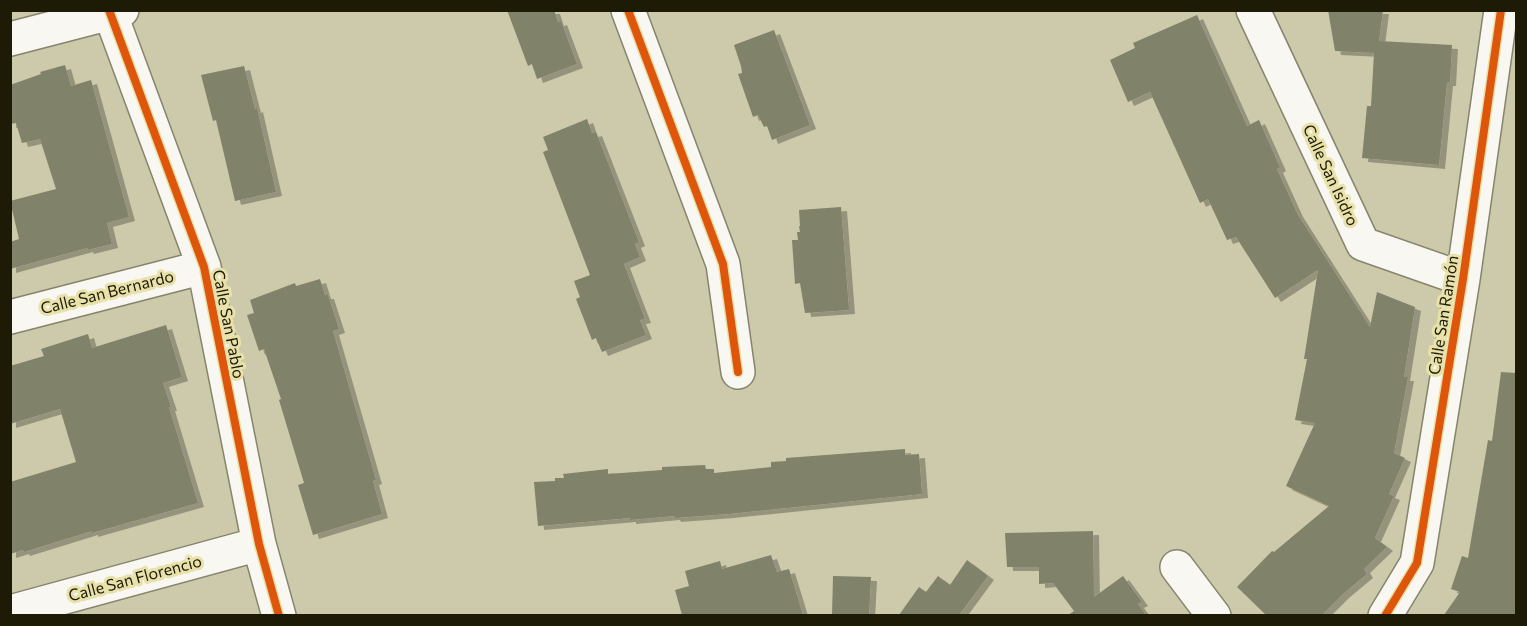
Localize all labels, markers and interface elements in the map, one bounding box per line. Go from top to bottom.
street label: Calle San Isidro [1300,121,1363,229]
street label: Calle San Ramón [1424,254,1461,376]
street label: Calle San Bernardo [38,266,175,317]
street label: Calle San Pablo [210,268,249,380]
street label: Calle San Florencio [66,551,204,604]

